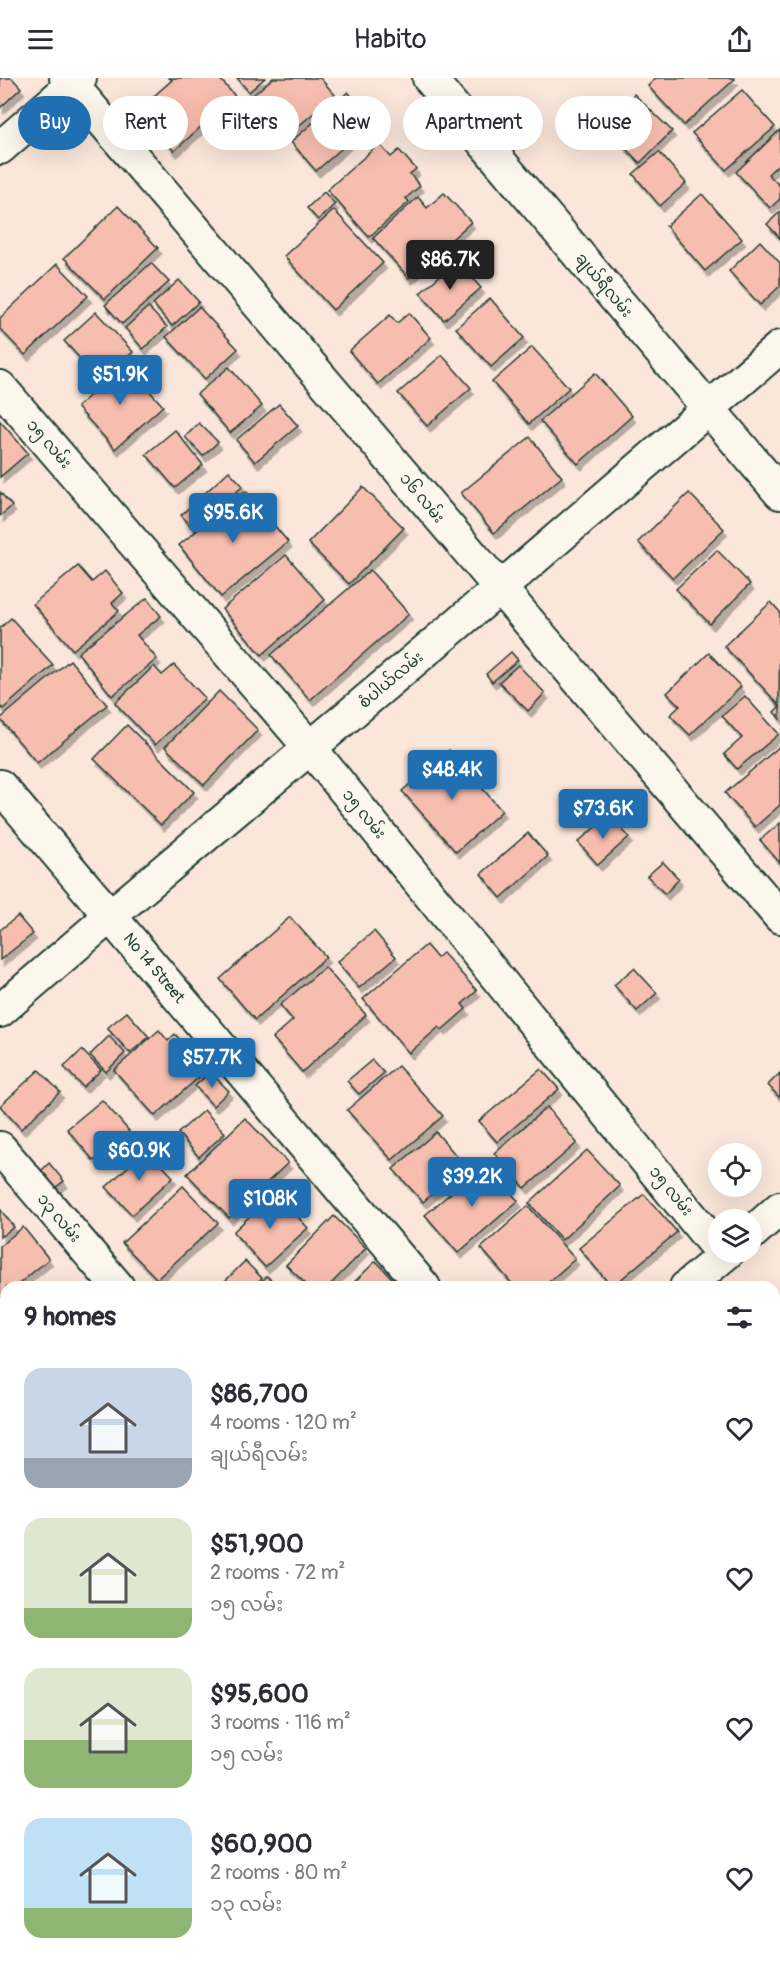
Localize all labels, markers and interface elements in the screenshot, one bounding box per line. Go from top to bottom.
icon: menu [24,23,57,56]
text: Habito [353,23,427,56]
icon: share [723,23,756,56]
chip: Buy [18,96,91,150]
chip: Rent [103,96,188,150]
chip: Filters [200,96,299,150]
chip: New [311,96,391,150]
chip: Apartment [403,96,543,150]
chip: House [555,96,652,150]
pin: $86.7K [401,240,499,291]
text: $86.7K [420,247,480,272]
street label: ချယ်ရီလမ်း [569,247,638,323]
pin: $51.9K [71,355,169,406]
text: $51.9K [92,362,148,387]
street label: ၁၅ လမ်း [20,414,77,475]
street label: ၁၆ လမ်း [395,468,450,527]
pin: $95.6K [184,493,282,544]
text: $95.6K [203,500,263,525]
street label: စံပါယ်လမ်း [353,646,427,713]
pin: $48.4K [403,750,501,801]
text: $48.4K [422,757,482,782]
street label: ၁၅ လမ်း [335,784,392,845]
pin: $73.6K [554,789,652,840]
text: $73.6K [573,796,633,821]
street label: No 14 Street [119,929,189,1008]
pin: $57.7K [163,1038,261,1089]
text: $57.7K [182,1045,242,1070]
pin: $60.9K [90,1131,188,1182]
text: $60.9K [108,1138,170,1163]
map controls [708,1143,762,1263]
button: locate [708,1143,762,1197]
pin: $39.2K [423,1157,521,1208]
street label: ၁၅ လမ်း [642,1161,699,1222]
text: $39.2K [442,1164,502,1189]
pin: $108K [228,1179,312,1230]
text: $108K [243,1186,297,1211]
street label: ၁၃ လမ်း [30,1188,87,1248]
button: layers [708,1209,762,1263]
text: 9 homes [24,1301,116,1333]
icon: filters [723,1301,756,1334]
text: $86,700 [210,1378,308,1410]
icon: home [72,1392,144,1464]
text: 4 rooms · 120 m² [210,1410,357,1435]
icon: heart [723,1412,756,1445]
text: ချယ်ရီလမ်း [210,1442,308,1467]
text: $51,900 [210,1528,304,1560]
icon: home [72,1542,144,1614]
text: 2 rooms · 72 m² [210,1560,345,1585]
icon: heart [723,1562,756,1595]
text: ၁၅ လမ်း [210,1592,283,1617]
text: $95,600 [210,1678,309,1710]
icon: home [72,1692,144,1764]
text: 3 rooms · 116 m² [210,1710,351,1735]
icon: heart [723,1712,756,1745]
text: ၁၅ လမ်း [210,1742,283,1767]
text: $60,900 [210,1828,313,1860]
icon: home [72,1842,144,1914]
text: 2 rooms · 80 m² [210,1860,347,1885]
icon: heart [723,1862,756,1895]
text: ၁၃ လမ်း [210,1892,282,1917]

